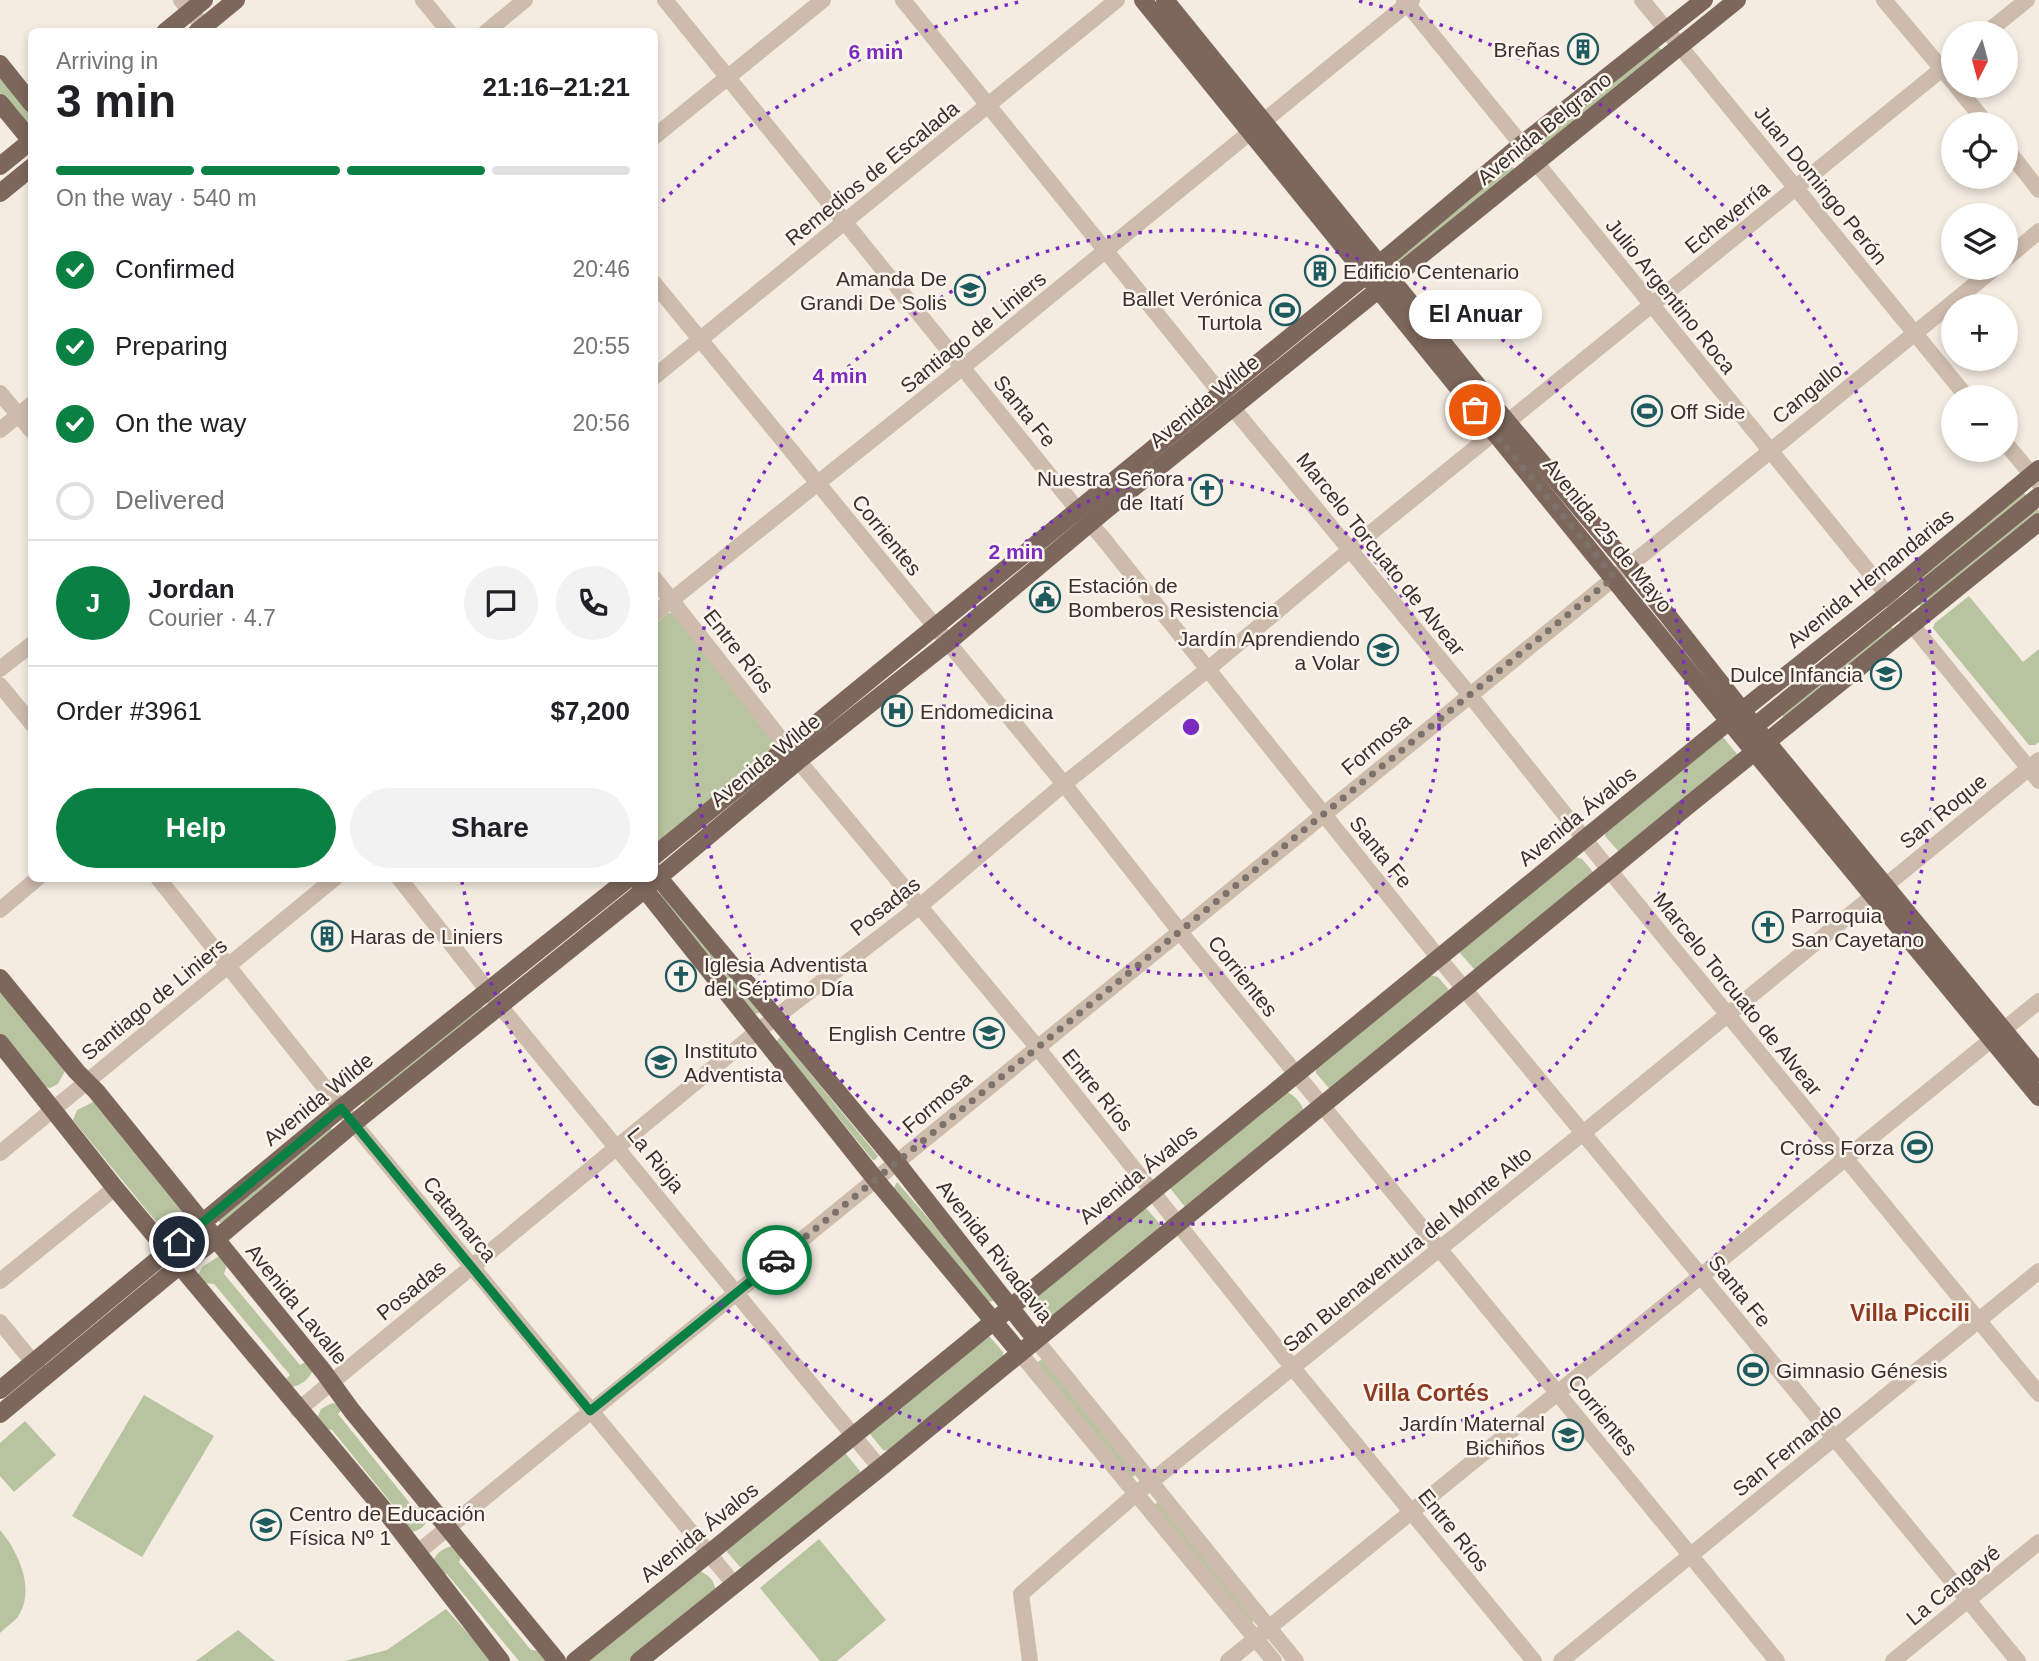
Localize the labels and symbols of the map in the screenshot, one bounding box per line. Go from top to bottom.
north arrow [1941,21,2018,98]
building icon: Breñas [1566,32,1600,66]
place label: Breñas [1493,38,1560,61]
text: 6 min [849,40,903,63]
street label: Avenida Belgrano [1472,67,1616,189]
street label: Remedios de Escalada [781,96,963,250]
street label: Juan Domingo Perón [1750,101,1892,269]
street label: Echeverría [1680,176,1774,258]
street label: Julio Argentino Roca [1601,214,1741,378]
building icon: Edificio Centenario [1303,254,1337,288]
place label: Edificio Centenario [1343,260,1519,283]
street label: Santiago de Liniers [896,266,1050,398]
place label: Amanda De Grandi De Solis [800,267,947,314]
school or university icon: Amanda De Grandi De Solis [953,273,987,307]
place label: Ballet Verónica Turtola [1122,287,1262,334]
callout: El Anuar [1408,291,1542,340]
sports icon: Ballet Verónica Turtola [1268,293,1302,327]
street label: Avenida Wilde [1145,350,1263,452]
street label: Cangallo [1768,358,1846,428]
text: 4 min [813,364,867,387]
street label: Santa Fe [989,371,1061,451]
pin [1445,380,1505,440]
sports icon: Off Side [1630,394,1664,428]
place label: Off Side [1670,400,1746,423]
street label: Marcelo Torcuato de Alvear [1292,448,1470,660]
street label: Avenida 25 de Mayo [1539,454,1677,616]
place label: Nuestra Señora de Itatí [1037,467,1184,514]
church icon: Nuestra Señora de Itatí [1190,473,1224,507]
street label: Corrientes [848,490,926,580]
street label: Avenida Hernandarias [1782,504,1958,652]
text: 2 min [989,540,1043,563]
place label: Estación de Bomberos Resistencia [1068,574,1278,621]
public building icon: Estación de Bomberos Resistencia [1028,580,1062,614]
street label: Entre Ríos [699,605,779,697]
place label: Jardín Aprendiendo a Volar [1178,627,1360,674]
school or university icon: Jardín Aprendiendo a Volar [1366,633,1400,667]
school or university icon: Dulce Infancia [1869,657,1903,691]
place label: Dulce Infancia [1730,663,1863,686]
hospital icon: Endomedicina [880,694,914,728]
place label: Endomedicina [920,700,1053,723]
street label: Formosa [1337,708,1415,779]
street label: Avenida Wilde [706,709,824,811]
centre of rings [1179,715,1203,739]
street label: Avenida Ávalos [1514,762,1640,870]
street label: San Roque [1895,769,1991,853]
street label: Santa Fe [1345,812,1417,892]
street label: Posadas [846,872,924,940]
street label: Marcelo Torcuato de Alvear [1649,888,1827,1100]
place label: Parroquia San Cayetano [1791,904,1924,951]
church icon: Parroquia San Cayetano [1751,910,1785,944]
building icon: Haras de Liniers [310,919,344,953]
place label: Haras de Liniers [350,925,503,948]
street label: Corrientes [1204,931,1282,1021]
street label: Santiago de Liniers [77,933,231,1065]
place label: Iglesia Adventista del Séptimo Día [704,953,868,1000]
church icon: Iglesia Adventista del Séptimo Día [664,959,698,993]
school or university icon: English Centre [972,1016,1006,1050]
place label: English Centre [828,1022,966,1045]
place label: Instituto Adventista [684,1039,782,1086]
street label: Entre Ríos [1058,1044,1138,1136]
school or university icon: Instituto Adventista [644,1045,678,1079]
street label: Avenida Wilde [259,1048,377,1150]
street label: Formosa [898,1066,976,1137]
street label: Avenida Ávalos [1075,1120,1201,1228]
street label: La Rioja [623,1123,689,1197]
sports icon: Cross Forza [1900,1130,1934,1164]
place label: Cross Forza [1780,1136,1894,1159]
street label: San Buenaventura del Monte Alto [1278,1142,1536,1356]
street label: Catamarca [419,1172,501,1266]
street label: Avenida Rivadavia [933,1176,1058,1327]
pin [149,1212,209,1272]
courier [742,1225,812,1295]
street label: Avenida Lavalle [242,1239,352,1369]
street label: Santa Fe [1704,1251,1776,1331]
street label: Posadas [372,1255,450,1325]
district label: Villa Piccili [1850,1300,1970,1326]
sports icon: Gimnasio Génesis [1736,1353,1770,1387]
place label: Gimnasio Génesis [1776,1359,1948,1382]
street label: Corrientes [1564,1370,1642,1460]
district label: Villa Cortés [1363,1380,1489,1406]
street label: San Fernando [1728,1399,1846,1501]
place label: Jardín Maternal Bichiños [1399,1412,1545,1459]
school or university icon: Jardín Maternal Bichiños [1551,1418,1585,1452]
street label: Avenida Ávalos [636,1478,762,1586]
street label: Entre Ríos [1414,1484,1494,1576]
place label: Centro de Educación Física Nº 1 [289,1502,485,1549]
school or university icon: Centro de Educación Física Nº 1 [249,1508,283,1542]
street label: La Cangayé [1902,1540,2004,1630]

